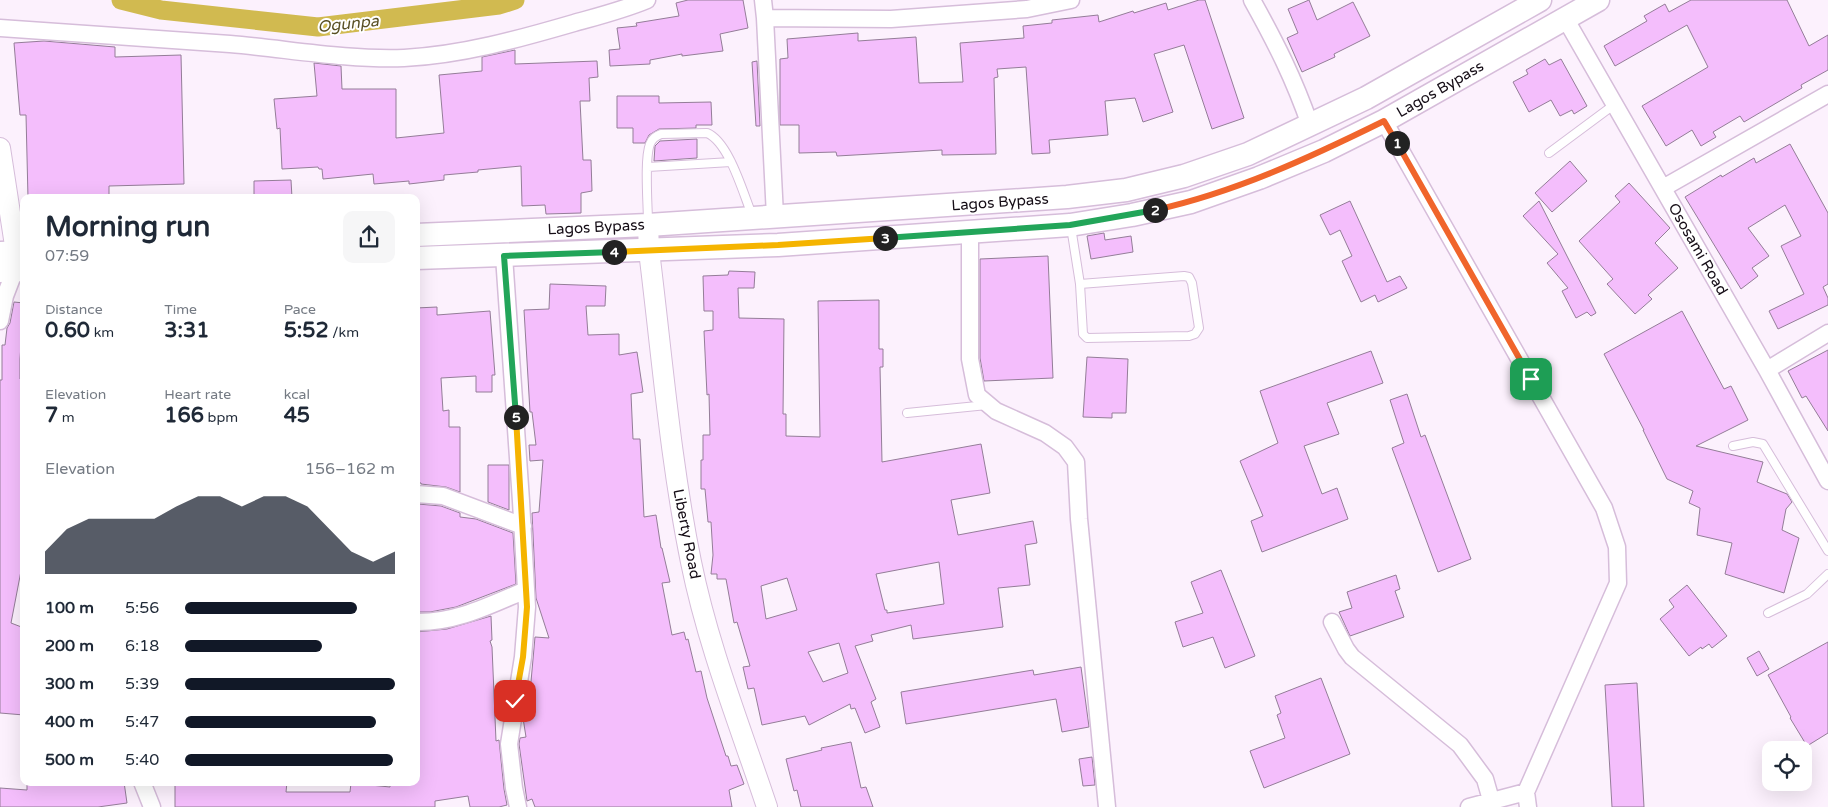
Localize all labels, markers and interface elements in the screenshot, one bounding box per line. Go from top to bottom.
water label: Ogunpa [317,11,381,37]
street label: Lagos Bypass [1393,57,1487,121]
pin: 1 [1384,130,1410,156]
text: 1 [1393,135,1402,152]
street label: Lagos Bypass [951,190,1049,214]
pin: 2 [1142,198,1168,222]
street label: Ososami Road [1664,200,1732,298]
text: 2 [1151,202,1160,219]
text: Morning run [45,210,210,244]
button: share [343,211,395,263]
street label: Lagos Bypass [547,215,645,239]
pin: 3 [872,226,898,250]
text: 3 [881,230,890,247]
pin: 4 [602,240,626,264]
text: 4 [610,244,619,261]
text: 07:59 [45,246,89,266]
text: Distance [45,301,103,318]
text: Time [164,301,197,318]
text: Pace [284,301,316,318]
text: 0.60 [45,318,90,343]
text: 3:31 [164,318,209,343]
text: 5:52 [284,318,329,343]
text: km [90,324,114,341]
text: /km [329,324,359,341]
pin [1510,358,1552,400]
icon: arrive [1517,365,1545,393]
text: Elevation [45,386,106,403]
text: Heart rate [164,386,231,403]
text: kcal [284,386,310,403]
text: 7 [45,403,58,428]
text: 166 [164,403,204,428]
text: 45 [284,403,310,428]
pin: 5 [504,404,528,430]
text: m [58,409,75,426]
text: bpm [204,409,238,426]
text: 5 [512,409,521,426]
text: Elevation [45,459,115,479]
text: 156–162 m [305,459,395,479]
street label: Liberty Road [669,487,705,581]
text: 100 m [45,598,94,618]
text: 5:56 [125,598,159,618]
text: 200 m [45,636,94,656]
text: 6:18 [125,636,159,656]
text: 300 m [45,674,94,694]
text: 5:39 [125,674,159,694]
pin [494,680,536,722]
icon: check [501,687,529,715]
text: 400 m [45,712,94,732]
text: 5:47 [125,712,159,732]
map controls [1762,741,1812,791]
button: locate [1762,741,1812,791]
text: 500 m [45,750,94,770]
text: 5:40 [125,750,159,770]

